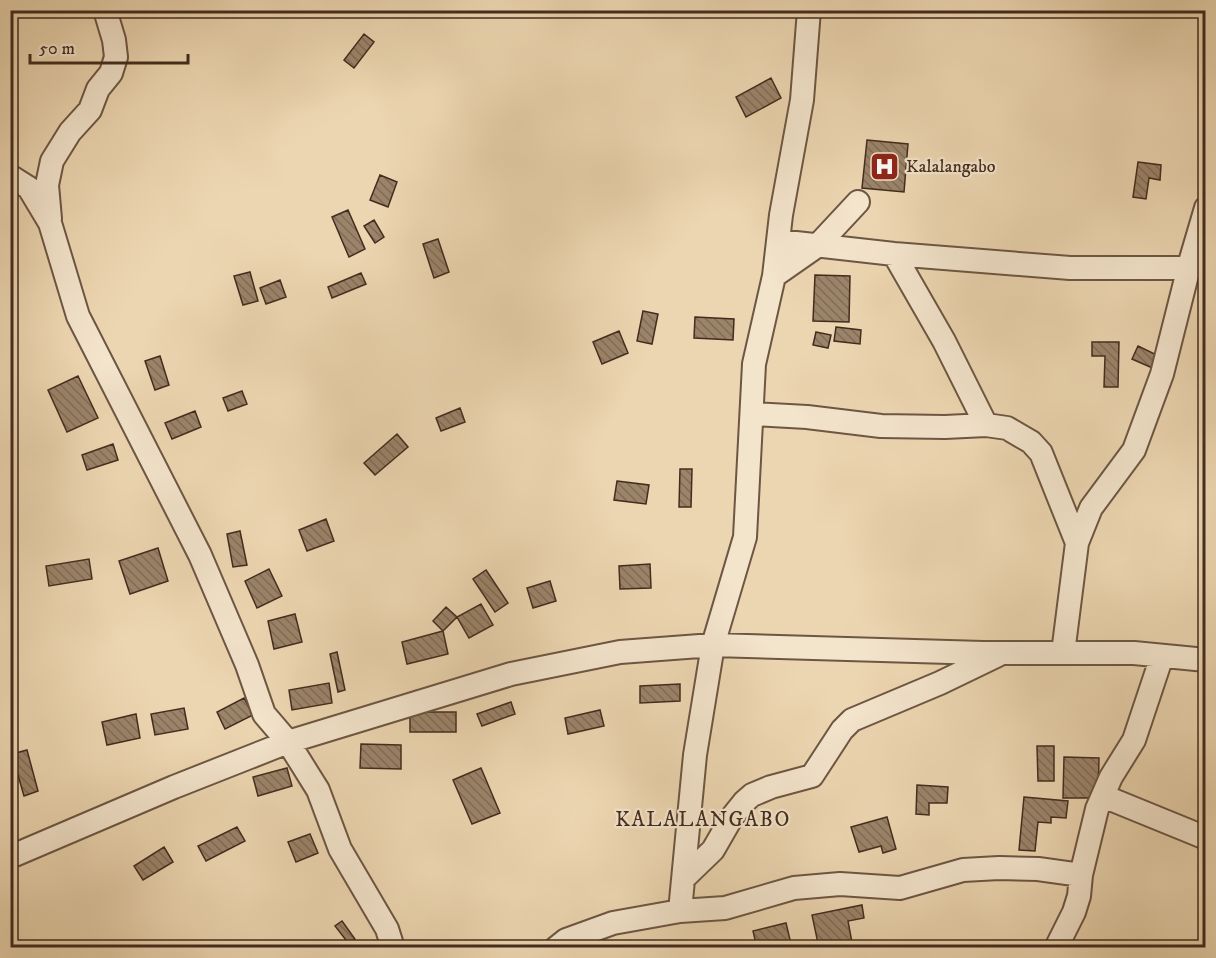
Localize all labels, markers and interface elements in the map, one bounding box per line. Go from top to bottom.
scale bar [30,27,188,65]
text: 50 m [39,38,75,60]
hospital icon: Kalalangabo [869,150,901,182]
place label: Kalalangabo [906,156,996,178]
district label: KALALANGABO [615,807,791,833]

